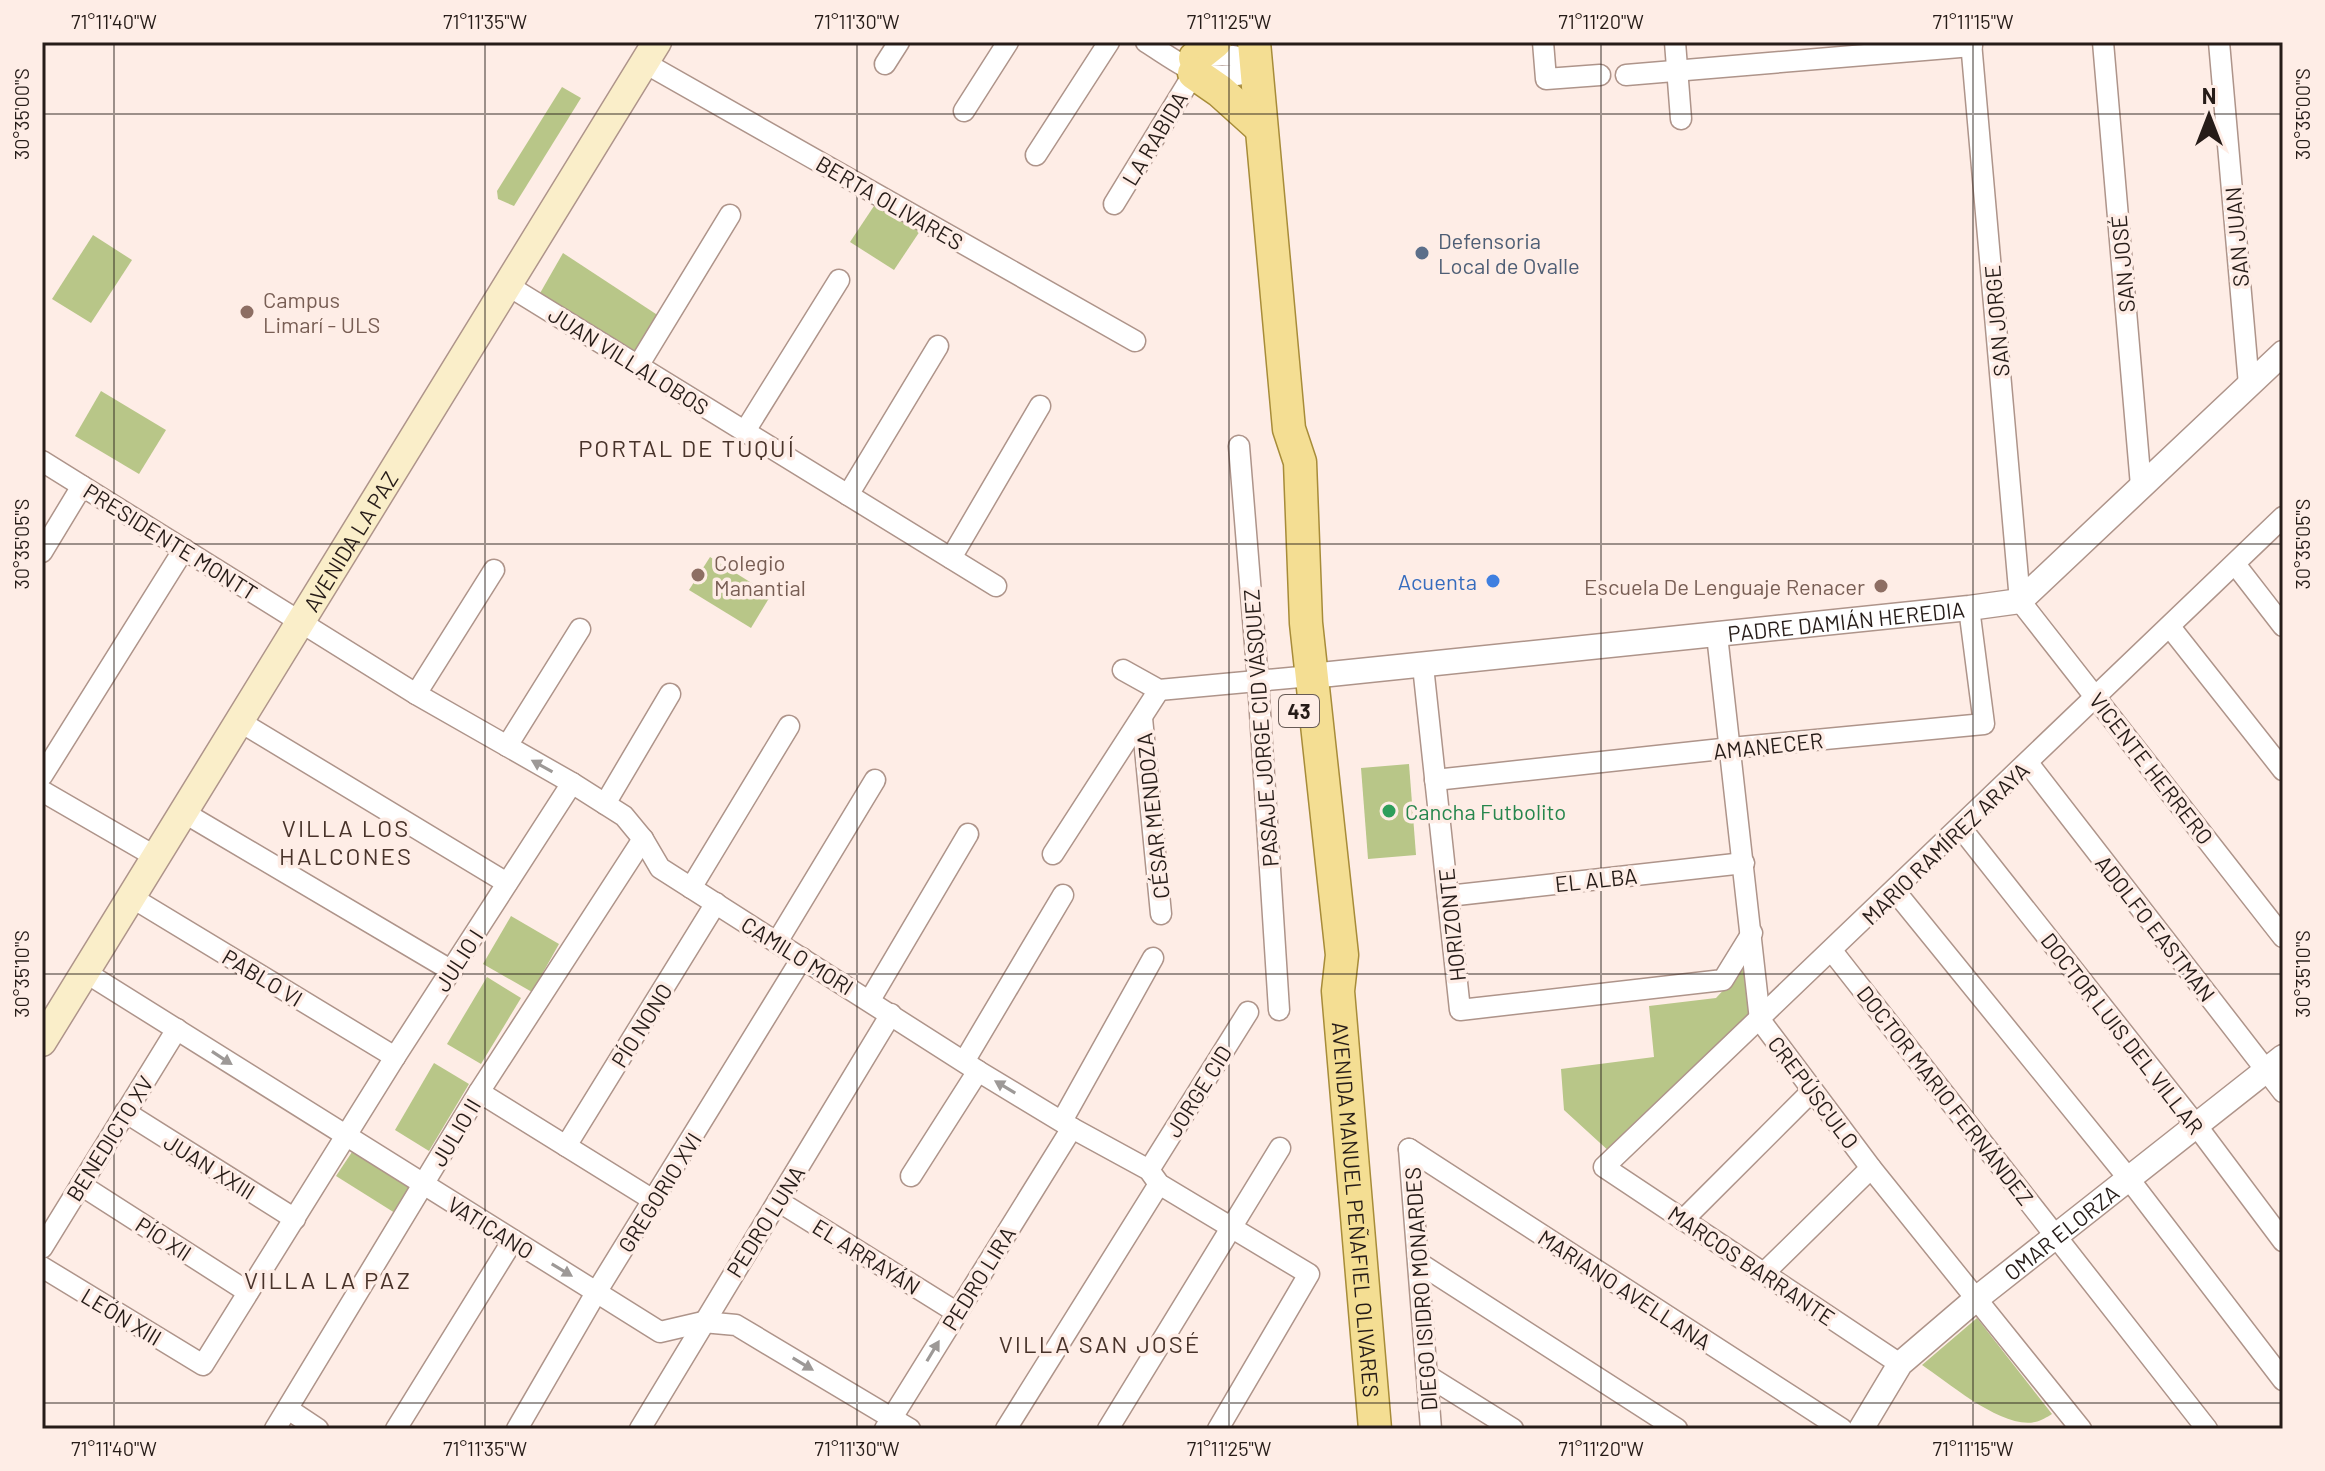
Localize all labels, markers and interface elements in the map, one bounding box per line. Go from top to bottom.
text: 71°11'40"W [71,9,157,33]
text: 71°11'35"W [443,9,528,33]
text: 71°11'30"W [814,9,900,33]
text: 71°11'25"W [1187,9,1272,33]
text: 71°11'20"W [1558,9,1644,33]
text: 71°11'15"W [1933,9,2014,33]
text: 30°35'00"S [9,68,33,160]
text: 30°35'00"S [2290,68,2314,160]
north arrow [2169,76,2249,156]
text: N [2202,82,2216,108]
street label: LA RABIDA [1116,86,1192,190]
street label: BERTA OLIVARES [812,149,968,255]
street label: SAN JUAN [2219,186,2253,288]
street label: SAN JOSÉ [2105,214,2139,314]
place label: Defensoria Local de Ovalle [1438,227,1580,278]
marker: Defensoria Local de Ovalle [1413,244,1431,262]
street label: SAN JORGE [1978,264,2014,378]
place label: Campus Limarí - ULS [263,286,380,337]
street label: JUAN VILLALOBOS [544,300,714,420]
marker: Campus Limarí - ULS [238,303,256,321]
district label: PORTAL DE TUQUÍ [578,433,796,462]
street label: AVENIDA LA PAZ [297,466,403,616]
street label: PRESIDENTE MONTT [79,477,263,605]
text: 30°35'05"S [9,499,33,589]
text: 30°35'05"S [2290,499,2314,589]
place label: Colegio Manantial [714,549,806,600]
marker: Colegio Manantial [689,566,707,584]
place label: Acuenta [1398,568,1477,594]
marker: Acuenta [1484,572,1502,590]
place label: Escuela De Lenguaje Renacer [1584,573,1865,599]
marker: Escuela De Lenguaje Renacer [1872,577,1890,595]
street label: PASAJE JORGE CID VÁSQUEZ [1237,588,1283,868]
street label: PADRE DAMIÁN HEREDIA [1726,596,1966,646]
street label: VICENTE HERRERO [2085,687,2219,849]
road number: 43 [1279,695,1319,727]
street label: AMANECER [1712,726,1824,764]
street label: CÉSAR MENDOZA [1130,732,1174,900]
street label: MARIO RAMÍREZ ARAYA [1856,757,2034,929]
one-way arrow [531,759,553,773]
place label: Cancha Futbolito [1405,798,1566,824]
marker: Cancha Futbolito [1380,802,1398,820]
district label: VILLA LOS HALCONES [279,813,413,870]
street label: ADOLFO EASTMAN [2091,850,2221,1006]
street label: EL ALBA [1554,862,1638,896]
street label: HORIZONTE [1432,867,1470,983]
street label: CAMILO MORI [737,910,859,1000]
street label: JULIO I [428,924,488,996]
street label: DOCTOR LUIS DEL VILLAR [2036,927,2210,1139]
text: 30°35'10"S [9,930,33,1018]
text: 30°35'10"S [2290,930,2314,1018]
street label: PABLO VI [218,943,308,1011]
street label: PÍO NONO [605,978,677,1072]
street label: DOCTOR MARIO FERNÁNDEZ [1852,980,2040,1210]
street label: AVENIDA MANUEL PEÑAFIEL OLIVARES [1328,1021,1385,1398]
street label: CREPÚSCULO [1763,1031,1865,1153]
street label: JORGE CID [1160,1040,1236,1142]
one-way arrow [211,1051,233,1065]
street label: BENEDICTO XV [60,1070,158,1205]
one-way arrow [994,1080,1016,1094]
street label: JULIO II [425,1093,485,1171]
street label: GREGORIO XVI [612,1127,706,1257]
street label: JUAN XXIII [160,1128,260,1204]
street label: PEDRO LUNA [720,1160,810,1282]
street label: DIEGO ISIDRO MONARDES [1399,1166,1441,1412]
street label: OMAR ELORZA [1998,1179,2124,1285]
street label: VATICANO [443,1190,539,1264]
street label: MARCOS BARRANTE [1664,1200,1840,1330]
street label: PÍO XII [131,1210,197,1266]
street label: EL ARRAYÁN [808,1213,926,1299]
street label: PEDRO LIRA [936,1221,1020,1335]
street label: MARIANO AVELLANA [1534,1224,1716,1354]
one-way arrow [551,1263,573,1277]
district label: VILLA LA PAZ [244,1265,412,1294]
street label: LEÓN XIII [77,1282,167,1350]
district label: VILLA SAN JOSÉ [999,1329,1201,1358]
one-way arrow [925,1340,939,1362]
one-way arrow [792,1357,814,1371]
text: 71°11'40"W [71,1436,157,1460]
text: 71°11'35"W [443,1436,528,1460]
text: 71°11'30"W [814,1436,900,1460]
text: 71°11'25"W [1187,1436,1272,1460]
text: 71°11'20"W [1558,1436,1644,1460]
text: 71°11'15"W [1933,1436,2014,1460]

